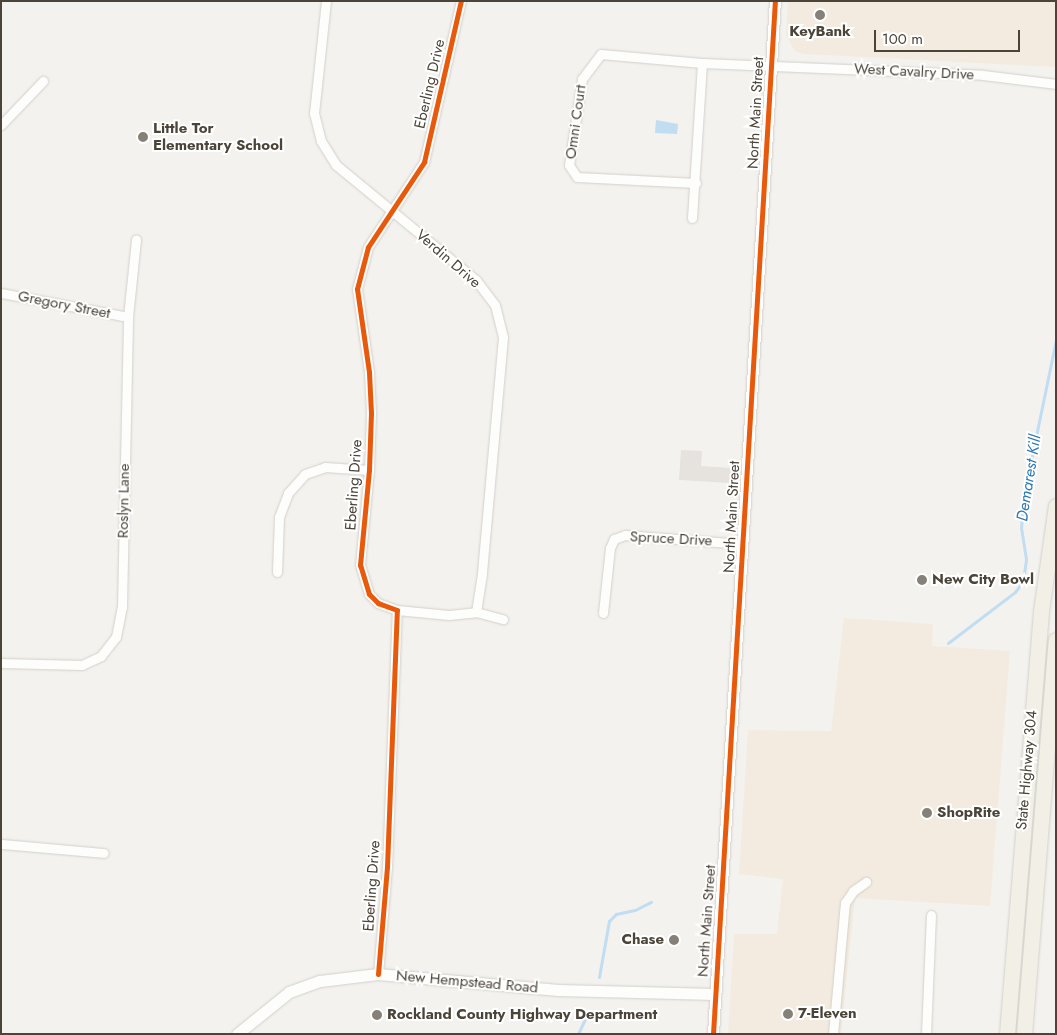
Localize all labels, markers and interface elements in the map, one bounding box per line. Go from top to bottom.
marker: KeyBank [814,9,826,21]
scale bar [877,20,1023,52]
place label: KeyBank [789,23,851,41]
text: 100 m [882,28,923,50]
street label: Eberling Drive [411,38,449,130]
street label: North Main Street [744,56,768,170]
street label: West Cavalry Drive [853,60,975,84]
street label: Omni Court [562,84,590,160]
place label: Little Tor Elementary School [153,119,283,154]
marker: Little Tor Elementary School [137,131,149,143]
street label: Verdin Drive [412,226,484,292]
street label: Gregory Street [16,287,112,323]
water label: Demarest Kill [1013,433,1045,523]
street label: Eberling Drive [342,439,366,531]
street label: North Main Street [720,460,744,574]
street label: Roslyn Lane [114,464,134,538]
street label: Spruce Drive [629,528,713,550]
place label: New City Bowl [932,571,1034,589]
marker: New City Bowl [916,574,928,586]
street label: State Highway 304 [1013,709,1041,831]
place label: ShopRite [937,804,1000,822]
marker: ShopRite [921,807,933,819]
street label: Eberling Drive [360,840,384,932]
street label: North Main Street [694,864,720,978]
place label: Chase [621,931,664,949]
marker: Chase [668,934,680,946]
street label: New Hempstead Road [395,967,539,997]
place label: 7-Eleven [798,1005,857,1023]
place label: Rockland County Highway Department [387,1006,657,1024]
marker: 7-Eleven [782,1008,794,1020]
marker: Rockland County Highway Department [371,1009,383,1021]

